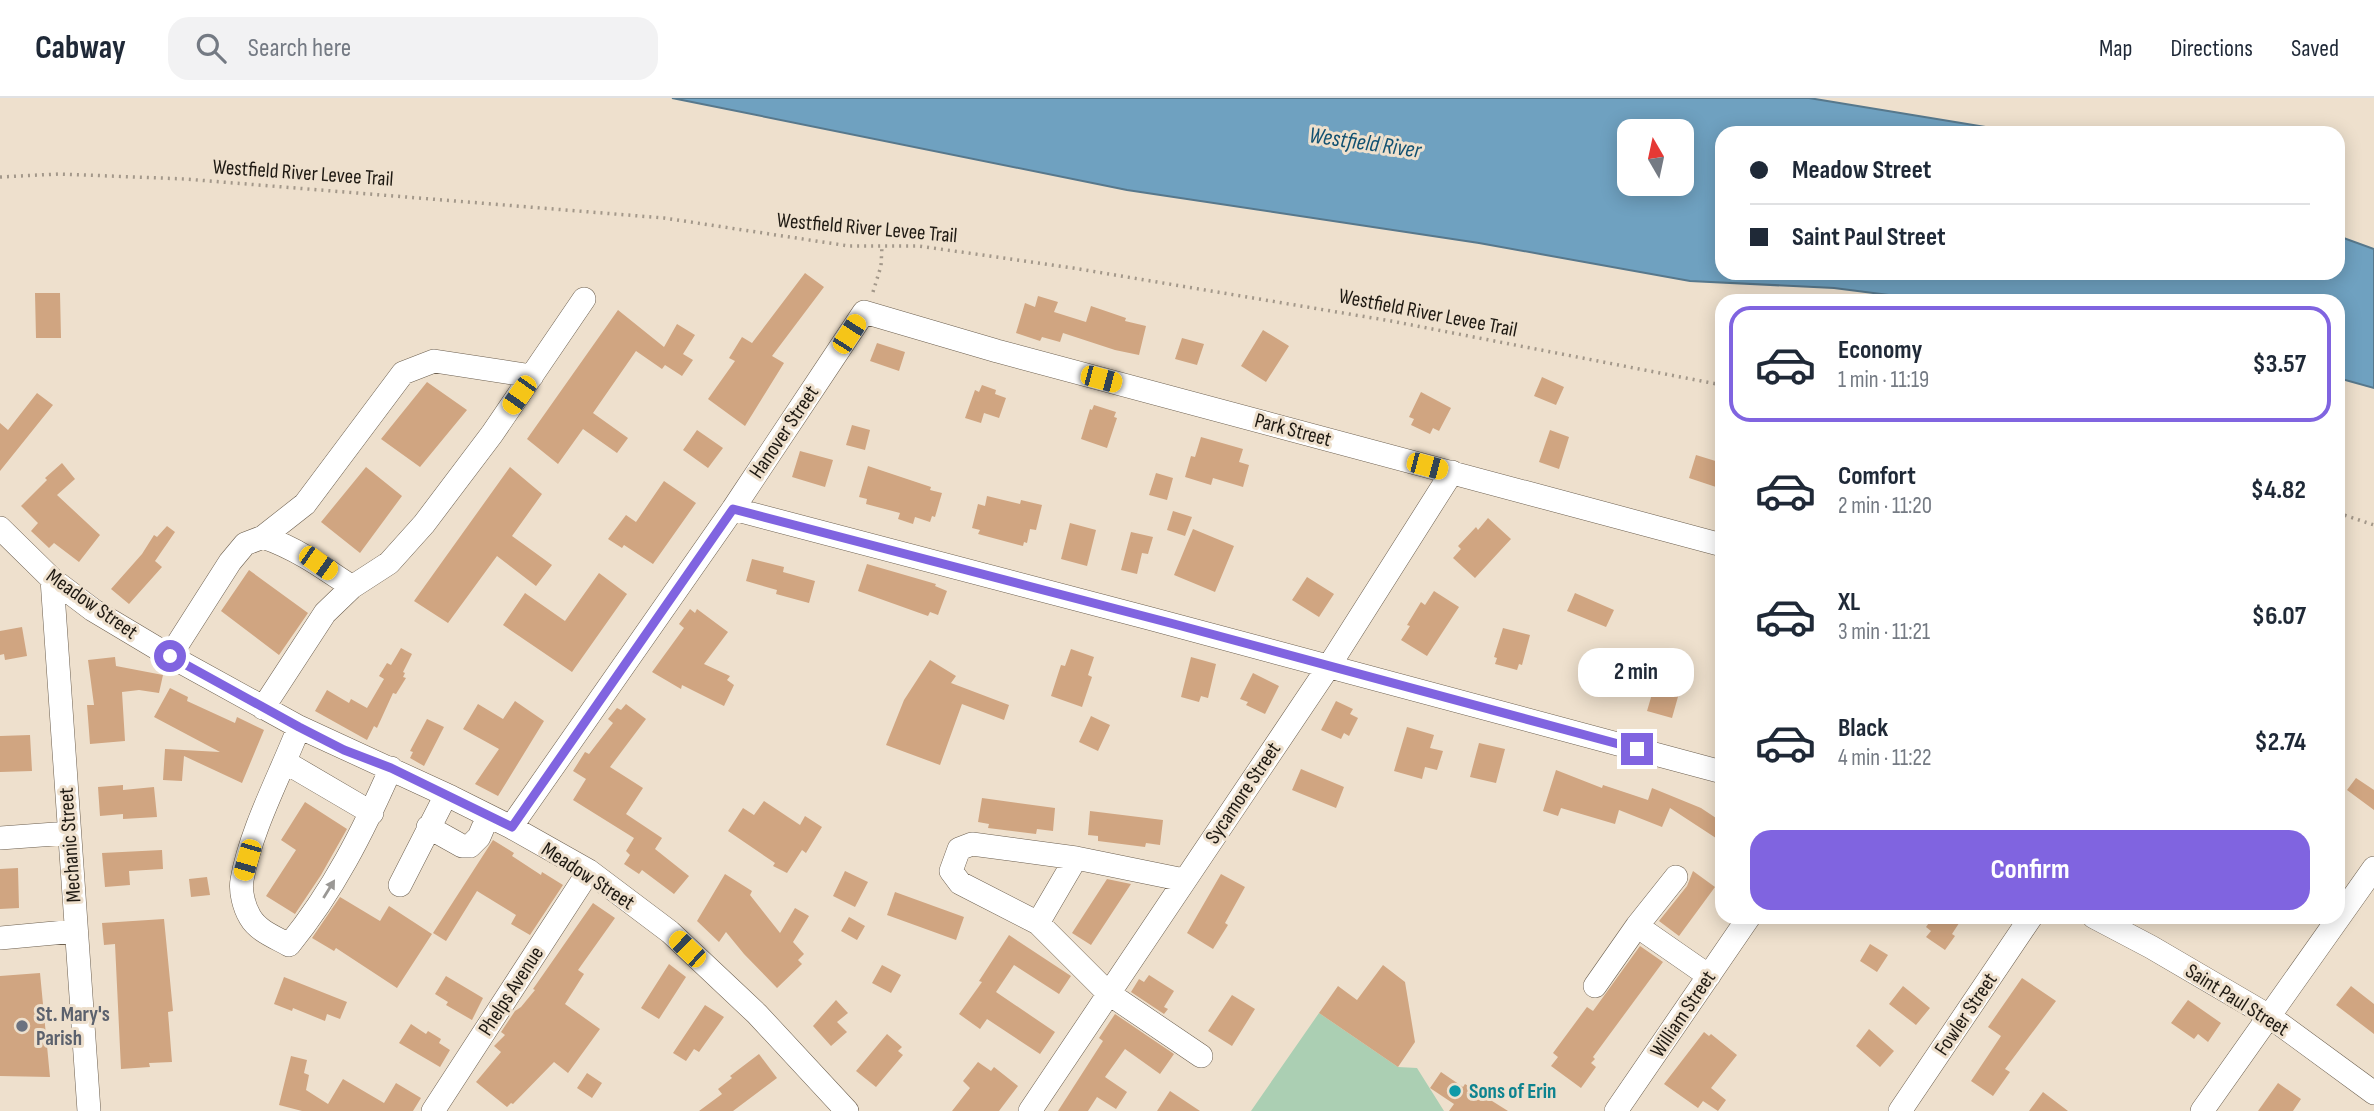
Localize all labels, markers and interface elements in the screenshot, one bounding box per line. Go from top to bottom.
search box [168,17,658,80]
text: Cabway [35,28,126,68]
icon: search [192,29,230,67]
text: Search here [248,33,351,64]
text: Map [2099,34,2132,63]
text: Directions [2170,34,2253,63]
text: Saved [2291,34,2339,63]
north arrow [1617,119,1694,196]
map controls [1617,119,1694,196]
water label: Westfield River [1307,121,1424,165]
street label: Westfield River Levee Trail [212,154,394,192]
text: Meadow Street [1792,155,1931,186]
street label: Westfield River Levee Trail [776,208,958,248]
text: Saint Paul Street [1792,222,1946,253]
street label: Westfield River Levee Trail [1337,283,1519,343]
car [829,311,870,357]
icon: car [1754,333,1817,396]
text: Economy [1838,335,1922,366]
text: $3.57 [2252,349,2306,380]
car [1078,363,1125,395]
text: 1 min · 11:19 [1838,366,1929,394]
car [499,372,540,418]
street label: Hanover Street [744,381,824,483]
street label: Park Street [1252,408,1334,452]
car [1404,450,1451,482]
icon: car [1754,459,1817,522]
text: Comfort [1838,461,1916,492]
text: $4.82 [2251,475,2306,506]
text: 2 min · 11:20 [1838,492,1932,520]
car [295,542,342,584]
street label: Meadow Street [41,563,143,645]
icon: car [1754,585,1817,648]
text: XL [1838,587,1860,618]
text: $6.07 [2252,601,2306,632]
text: 3 min · 11:21 [1838,618,1930,646]
route start [154,640,186,672]
callout: 2 min [1579,648,1695,696]
text: 2 min [1614,658,1658,686]
icon: car [1754,711,1817,774]
text: Black [1838,713,1888,744]
text: $2.74 [2254,727,2306,758]
route end [1621,733,1653,765]
street label: Sycamore Street [1200,737,1286,849]
text: 4 min · 11:22 [1838,744,1931,772]
street label: Mechanic Street [54,787,86,903]
button: Confirm [1750,830,2310,910]
car [232,837,263,883]
street label: Meadow Street [537,837,639,915]
one-way arrow [322,880,335,899]
car [665,927,710,971]
street label: Phelps Avenue [473,942,549,1040]
street label: Saint Paul Street [2181,958,2293,1042]
street label: William Street [1645,966,1721,1062]
street label: Fowler Street [1929,968,2003,1060]
place label: St. Mary's Parish [36,1002,110,1051]
marker: St. Mary's Parish [14,1018,30,1034]
place label: Sons of Erin [1469,1079,1556,1104]
marker: Sons of Erin [1447,1083,1463,1099]

